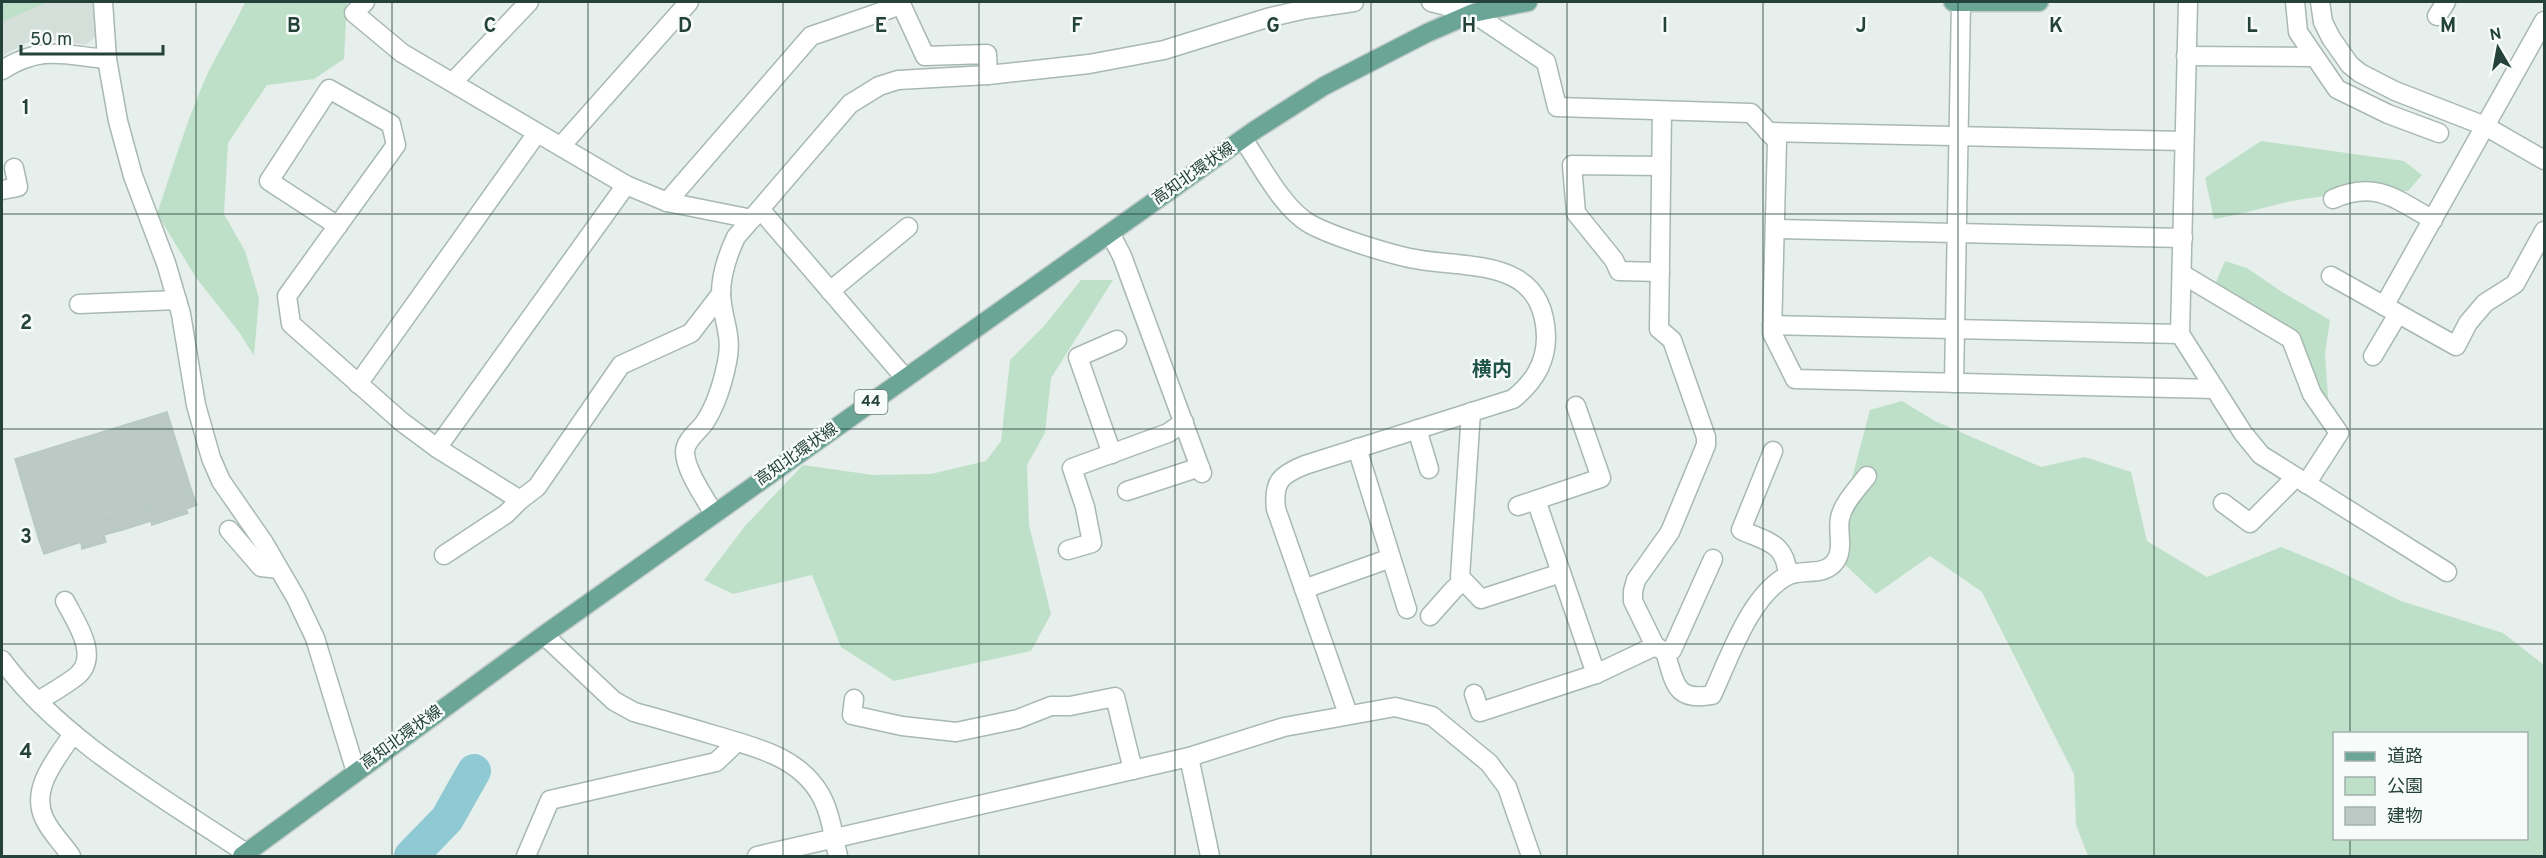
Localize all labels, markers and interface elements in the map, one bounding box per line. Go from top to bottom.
text: B [287,14,301,40]
text: C [484,14,496,40]
text: D [678,14,692,40]
text: E [875,14,887,40]
text: F [1071,14,1083,40]
text: G [1266,14,1280,40]
text: H [1462,14,1476,40]
text: I [1662,14,1668,40]
text: J [1855,14,1867,40]
text: K [2049,14,2063,40]
text: L [2246,14,2258,40]
text: M [2440,14,2456,40]
scale bar [21,18,164,56]
north arrow [2468,18,2528,78]
text: N [2488,24,2503,46]
text: 50 m [30,29,72,52]
text: 1 [22,96,30,122]
street label: 高知北環状線 [1149,138,1239,210]
text: 2 [20,311,32,337]
district label: 横内 [1472,358,1512,384]
road number: 44 [854,390,888,414]
street label: 高知北環状線 [752,419,842,491]
text: 3 [20,525,32,551]
street label: 高知北環状線 [357,702,447,774]
legend [2333,732,2528,840]
text: 4 [20,740,32,766]
text: 道路 [2387,746,2423,769]
text: 公園 [2387,776,2423,799]
text: 建物 [2387,806,2423,829]

